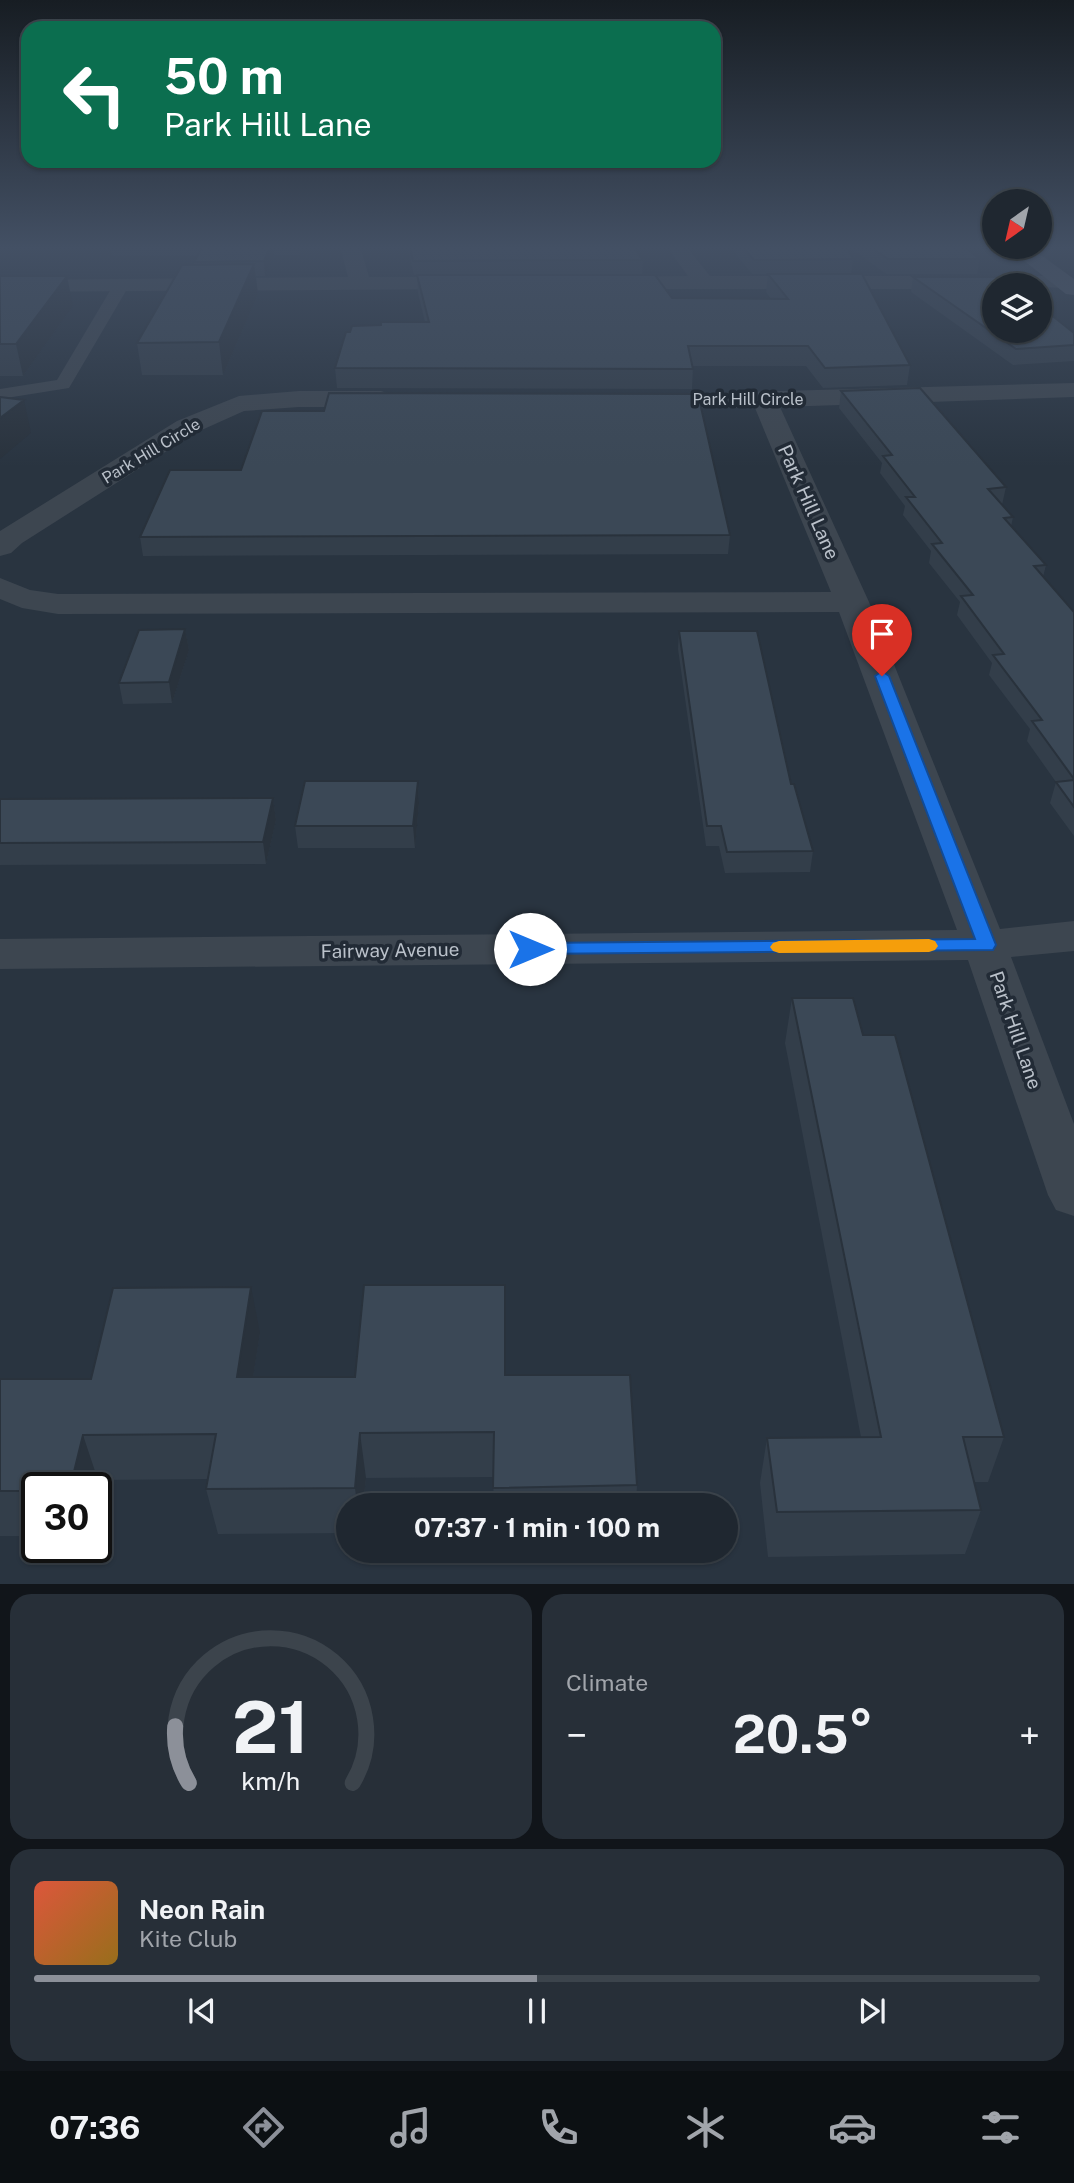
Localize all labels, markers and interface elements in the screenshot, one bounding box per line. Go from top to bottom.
text: 50 m [164,47,284,105]
icon: left [49,49,140,140]
text: Park Hill Lane [164,106,372,143]
north arrow [982,189,1052,259]
map controls [982,189,1052,343]
button: layers [982,273,1052,343]
street label: Park Hill Circle [693,390,803,409]
street label: Park Hill Circle [99,414,203,488]
street label: Park Hill Lane [774,441,844,563]
pin [852,604,912,676]
icon: arrive [863,615,901,653]
position arrow [493,912,567,986]
street label: Fairway Avenue [320,938,460,962]
street label: Park Hill Lane [986,968,1046,1092]
speed limit sign: 30 [21,1472,112,1563]
text: 07:37 · 1 min · 100 m [414,1512,660,1543]
text: Climate [566,1669,648,1696]
text: 21 [232,1684,310,1769]
text: 20.5° [733,1704,873,1765]
text: − [566,1713,587,1758]
text: + [1019,1713,1040,1758]
text: km/h [242,1765,300,1795]
text: Neon Rain [139,1894,265,1925]
text: Kite Club [139,1925,237,1952]
icon: previous [183,1992,221,2030]
icon: pause [518,1992,556,2030]
icon: next [853,1992,891,2030]
icon: directions [239,2103,288,2152]
icon: music [386,2103,435,2152]
icon: phone [534,2103,583,2152]
icon: climate [681,2103,730,2152]
icon: car [828,2103,877,2152]
icon: filters [976,2103,1025,2152]
text: 07:36 [49,2109,140,2146]

